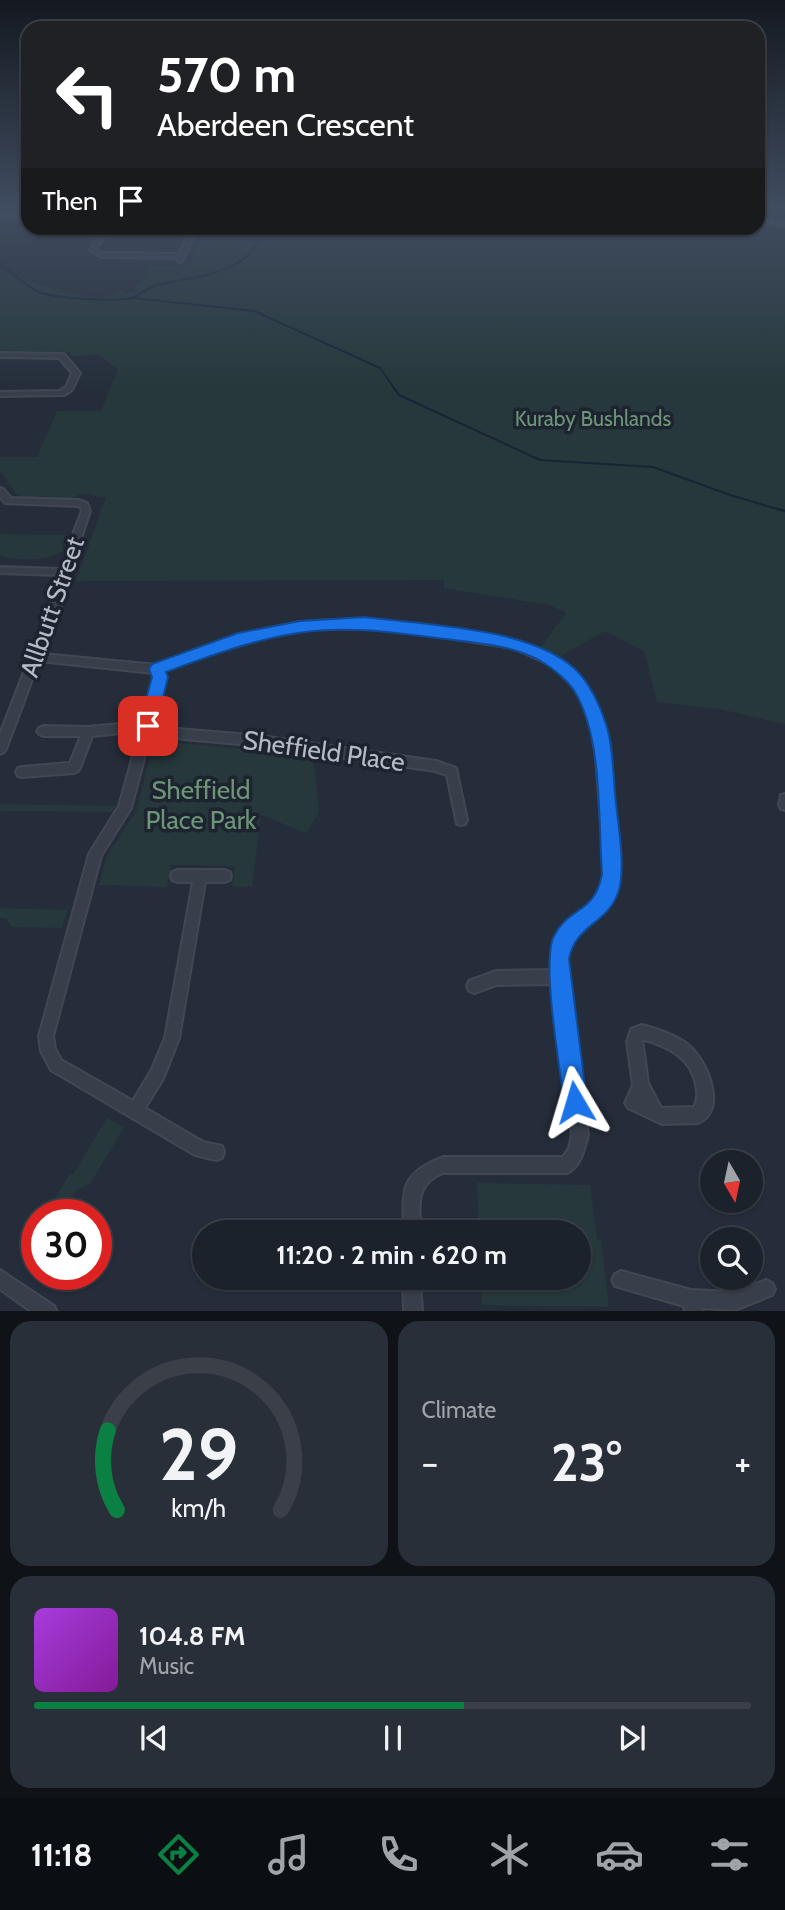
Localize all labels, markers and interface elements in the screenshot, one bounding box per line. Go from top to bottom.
text: 570 m [157,45,296,104]
icon: left [42,49,133,140]
text: Aberdeen Crescent [157,105,414,144]
icon: arrive [112,182,150,220]
text: Then [42,185,98,217]
park label: Kuraby Bushlands [515,406,671,431]
street label: Allbutt Street [13,532,91,681]
pin [118,696,178,756]
icon: arrive [129,707,167,745]
street label: Sheffield Place [241,724,407,778]
park label: Sheffield Place Park [146,774,257,836]
position arrow [538,1065,612,1139]
north arrow [700,1150,763,1213]
map controls [700,1150,763,1290]
speed limit sign: 30 [21,1199,112,1290]
button: search [700,1227,763,1290]
text: 11:20 · 2 min · 620 m [276,1239,507,1271]
text: Climate [422,1396,496,1424]
text: 29 [159,1410,238,1498]
text: 23° [551,1431,622,1494]
text: − [422,1439,438,1486]
text: + [734,1439,751,1486]
text: km/h [171,1492,226,1522]
text: 104.8 FM [139,1620,245,1652]
text: Music [139,1652,194,1680]
icon: previous [135,1719,173,1757]
icon: pause [374,1719,412,1757]
icon: next [613,1719,651,1757]
icon: directions [154,1830,203,1879]
icon: music [264,1830,313,1879]
icon: phone [374,1830,423,1879]
icon: climate [485,1830,534,1879]
icon: car [595,1830,644,1879]
icon: filters [705,1830,754,1879]
text: 11:18 [31,1835,93,1874]

